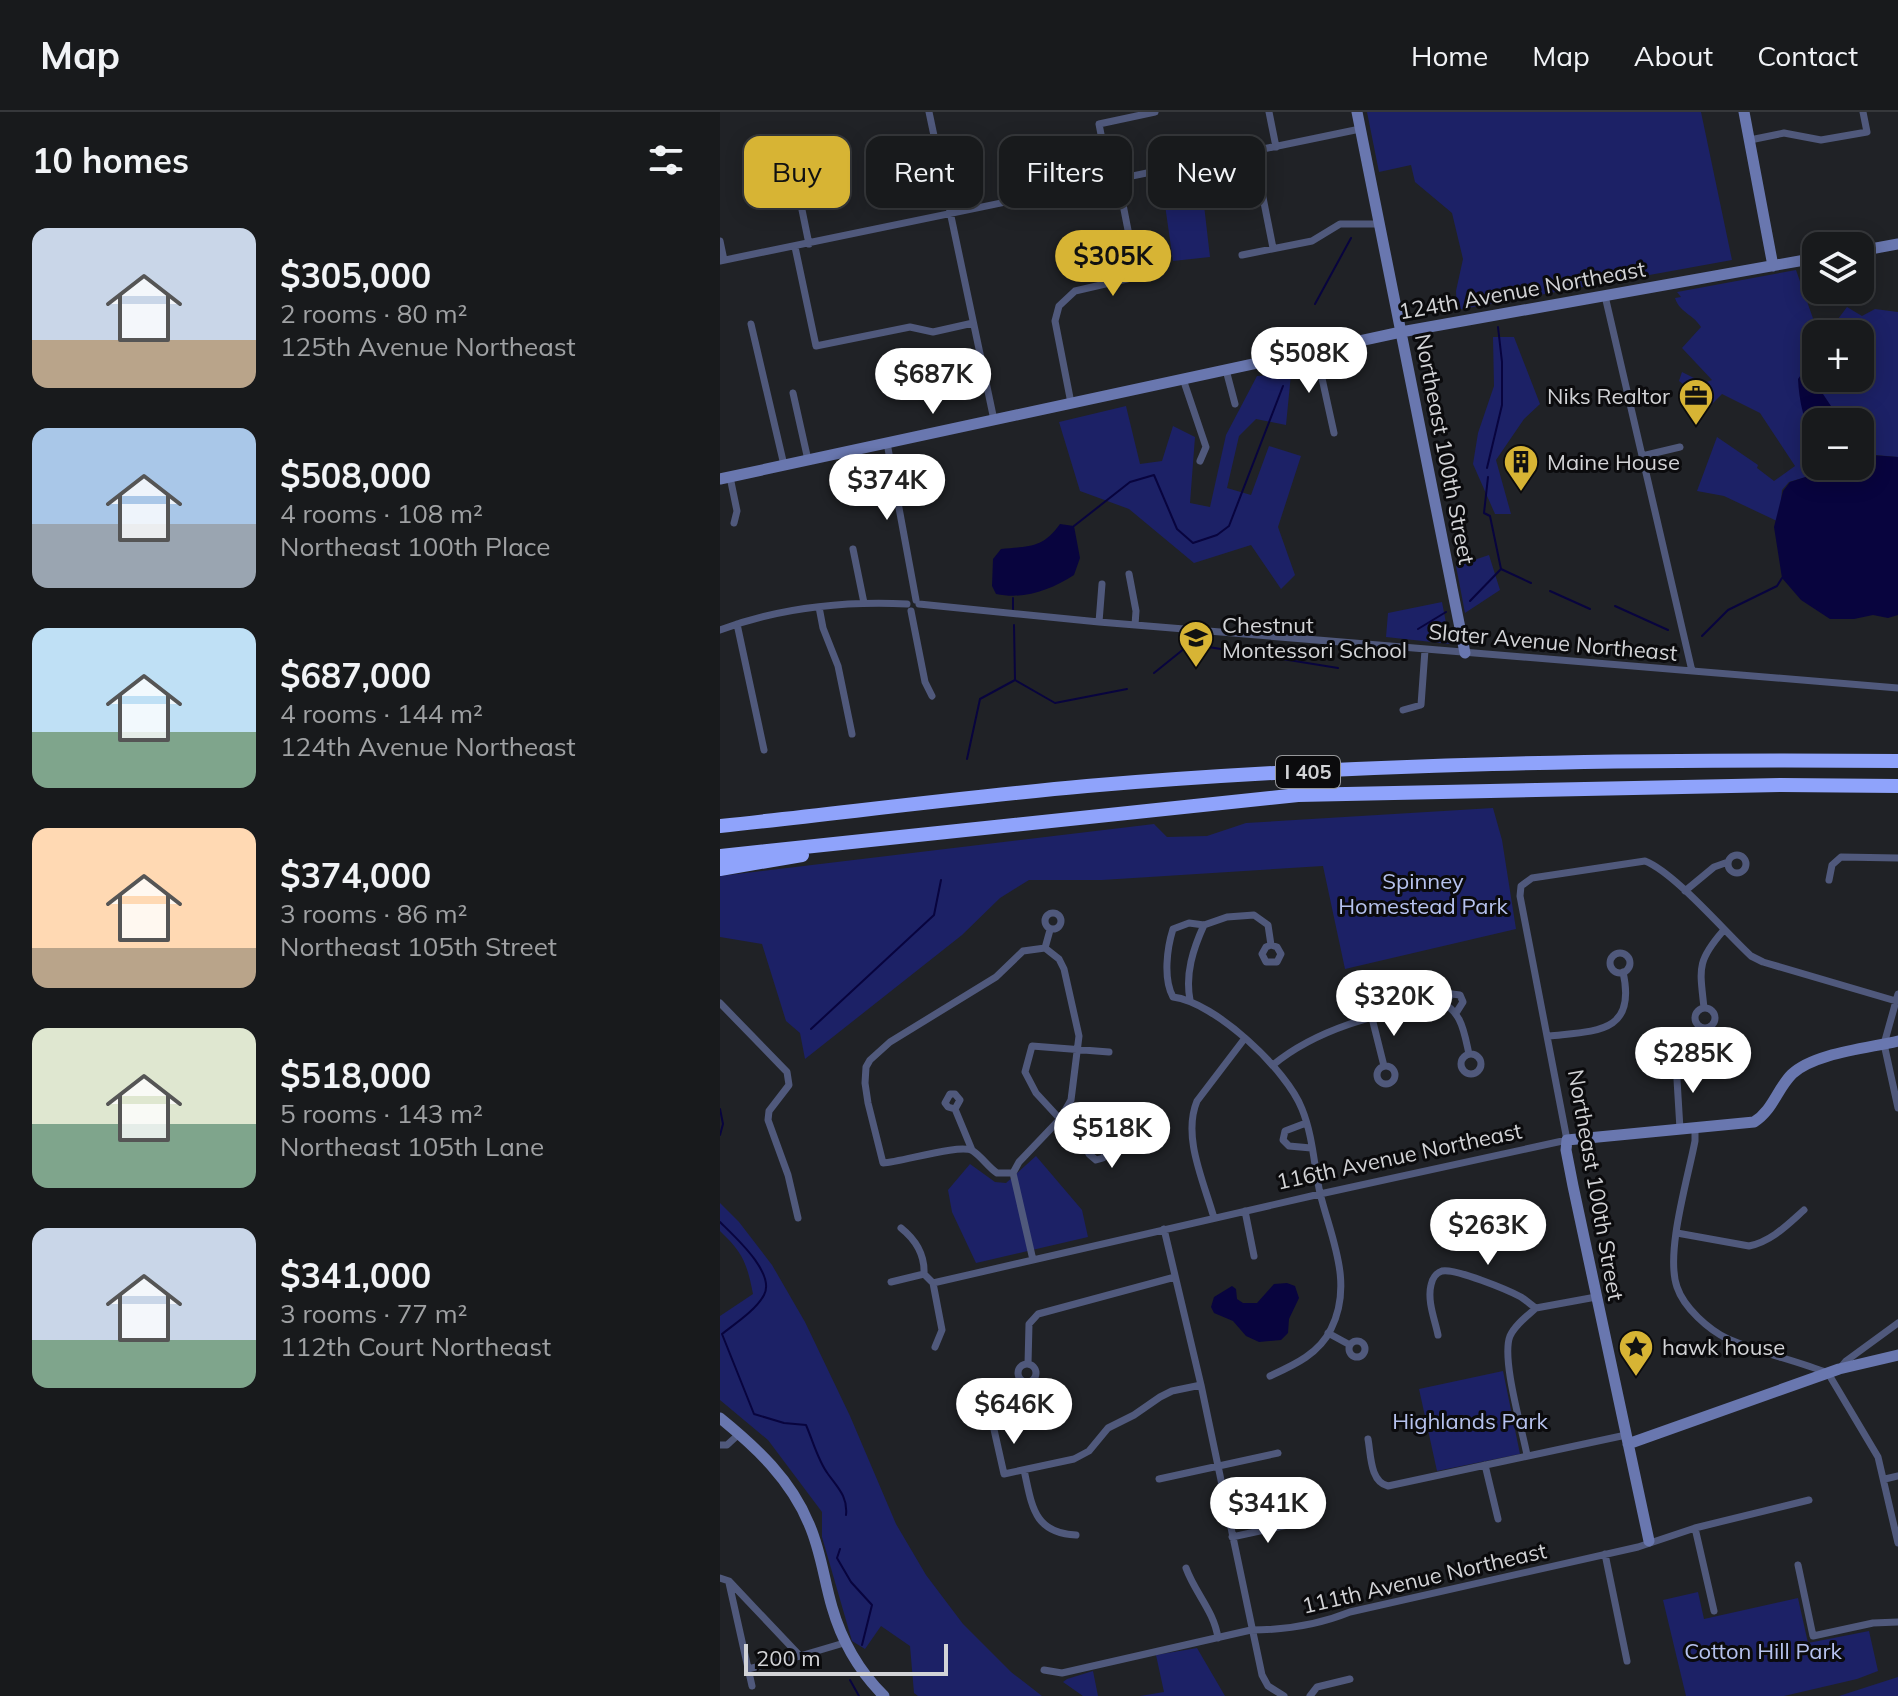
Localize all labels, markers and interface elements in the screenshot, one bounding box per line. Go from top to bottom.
text: Map [40,31,120,79]
text: Home [1411,38,1488,73]
text: Map [1532,38,1590,73]
text: About [1634,38,1713,73]
text: Contact [1757,38,1858,73]
chip: Buy [744,136,850,208]
chip: Rent [866,136,983,208]
chip: Filters [999,136,1132,208]
chip: New [1148,136,1265,208]
icon: filters [644,138,688,182]
text: 10 homes [32,139,189,182]
pin: $305K [1057,230,1169,298]
map controls [1802,232,1874,480]
button: layers [1802,232,1874,304]
text: $305K [1073,239,1153,272]
text: $305,000 [280,254,431,297]
street label: 124th Avenue Northeast [1396,254,1648,326]
icon: home [96,260,192,356]
text: 2 rooms · 80 m² [280,297,467,330]
button: + [1802,320,1874,392]
pin: $508K [1253,327,1365,395]
text: 125th Avenue Northeast [280,330,576,363]
street label: Northeast 100th Street [1409,331,1481,567]
text: $508K [1269,336,1349,369]
pin: $687K [877,348,989,416]
text: $687K [893,357,973,390]
office icon: Niks Realtor [1677,377,1715,427]
place label: Niks Realtor [1547,382,1670,410]
button: − [1802,408,1874,480]
building icon: Maine House [1502,443,1540,493]
place label: Maine House [1547,448,1680,476]
text: $508,000 [280,454,431,497]
pin: $374K [831,454,943,522]
icon: home [96,460,192,556]
text: $374K [847,463,927,496]
text: 4 rooms · 108 m² [280,497,483,530]
text: Northeast 100th Place [280,530,551,563]
place label: Chestnut Montessori School [1222,611,1407,664]
street label: Slater Avenue Northeast [1427,617,1679,667]
school or university icon: Chestnut Montessori School [1177,619,1215,669]
text: $687,000 [280,654,431,697]
icon: home [96,660,192,756]
text: 4 rooms · 144 m² [280,697,483,730]
text: 124th Avenue Northeast [280,730,576,763]
road number: I 405 [1276,756,1340,788]
text: $374,000 [280,854,431,897]
icon: home [96,860,192,956]
park label: Spinney Homestead Park [1338,867,1508,920]
text: 3 rooms · 86 m² [280,897,467,930]
text: Northeast 105th Street [280,930,557,963]
pin: $320K [1338,970,1450,1038]
text: $320K [1354,979,1434,1012]
pin: $285K [1637,1027,1749,1095]
text: $285K [1653,1036,1733,1069]
text: $518,000 [280,1054,431,1097]
icon: home [96,1060,192,1156]
street label: Northeast 100th Street [1562,1067,1630,1303]
text: 5 rooms · 143 m² [280,1097,483,1130]
pin: $518K [1056,1102,1168,1170]
text: $518K [1072,1111,1152,1144]
street label: 116th Avenue Northeast [1274,1116,1525,1196]
text: Northeast 105th Lane [280,1130,544,1163]
pin: $263K [1432,1199,1544,1267]
text: $263K [1448,1208,1528,1241]
text: $341,000 [280,1254,431,1297]
icon: home [96,1260,192,1356]
text: 3 rooms · 77 m² [280,1297,467,1330]
place icon: hawk house [1617,1328,1655,1378]
text: 112th Court Northeast [280,1330,551,1363]
place label: hawk house [1662,1333,1785,1361]
pin: $646K [958,1378,1070,1446]
text: $646K [974,1387,1054,1420]
park label: Highlands Park [1392,1407,1549,1435]
pin: $341K [1212,1477,1324,1545]
text: $341K [1228,1486,1308,1519]
street label: 111th Avenue Northeast [1299,1536,1549,1620]
park label: Cotton Hill Park [1684,1637,1842,1665]
scale bar [744,1640,948,1676]
text: 200 m [756,1644,821,1672]

